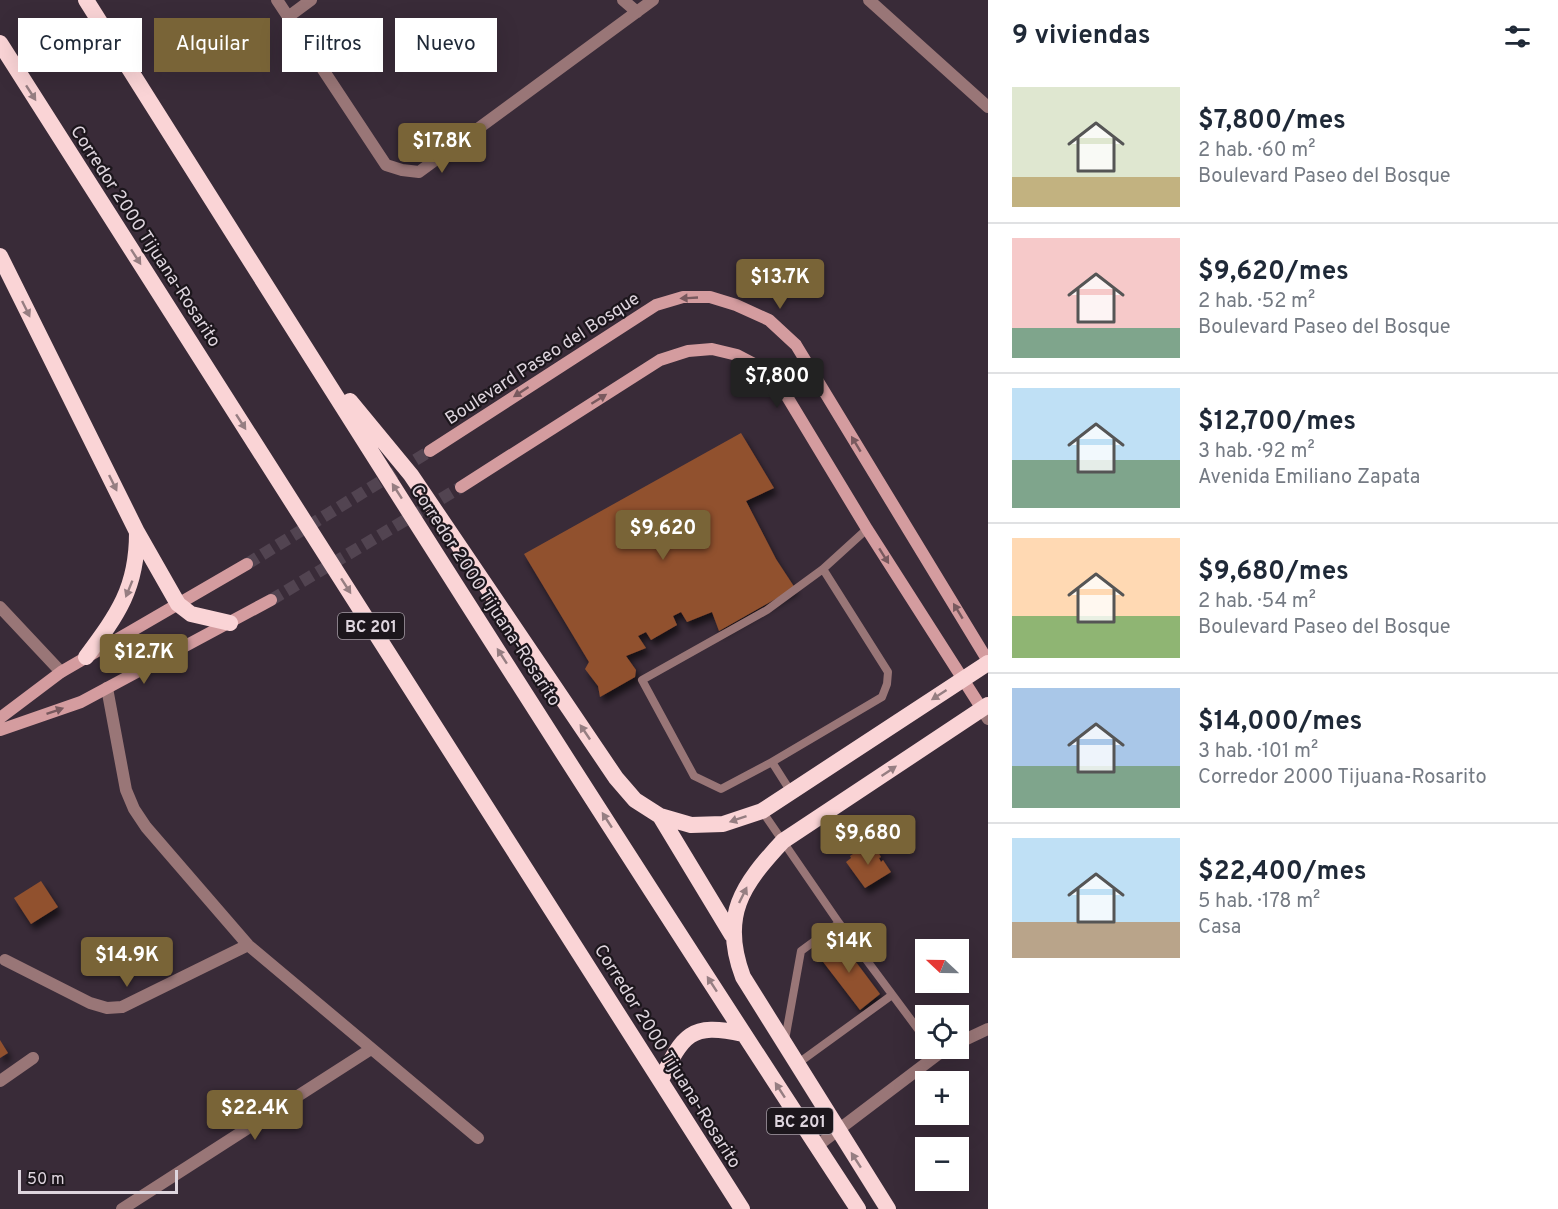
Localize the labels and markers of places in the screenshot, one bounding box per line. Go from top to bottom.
pin: $17.8K [393,123,491,174]
pin: $13.7K [731,259,829,310]
pin: $7,800 [728,358,826,409]
pin: $9,620 [614,510,712,561]
pin: $12.7K [95,634,193,685]
pin: $9,680 [819,815,917,866]
pin: $14K [813,923,885,974]
pin: $14.9K [78,937,176,988]
pin: $22.4K [206,1090,304,1141]

